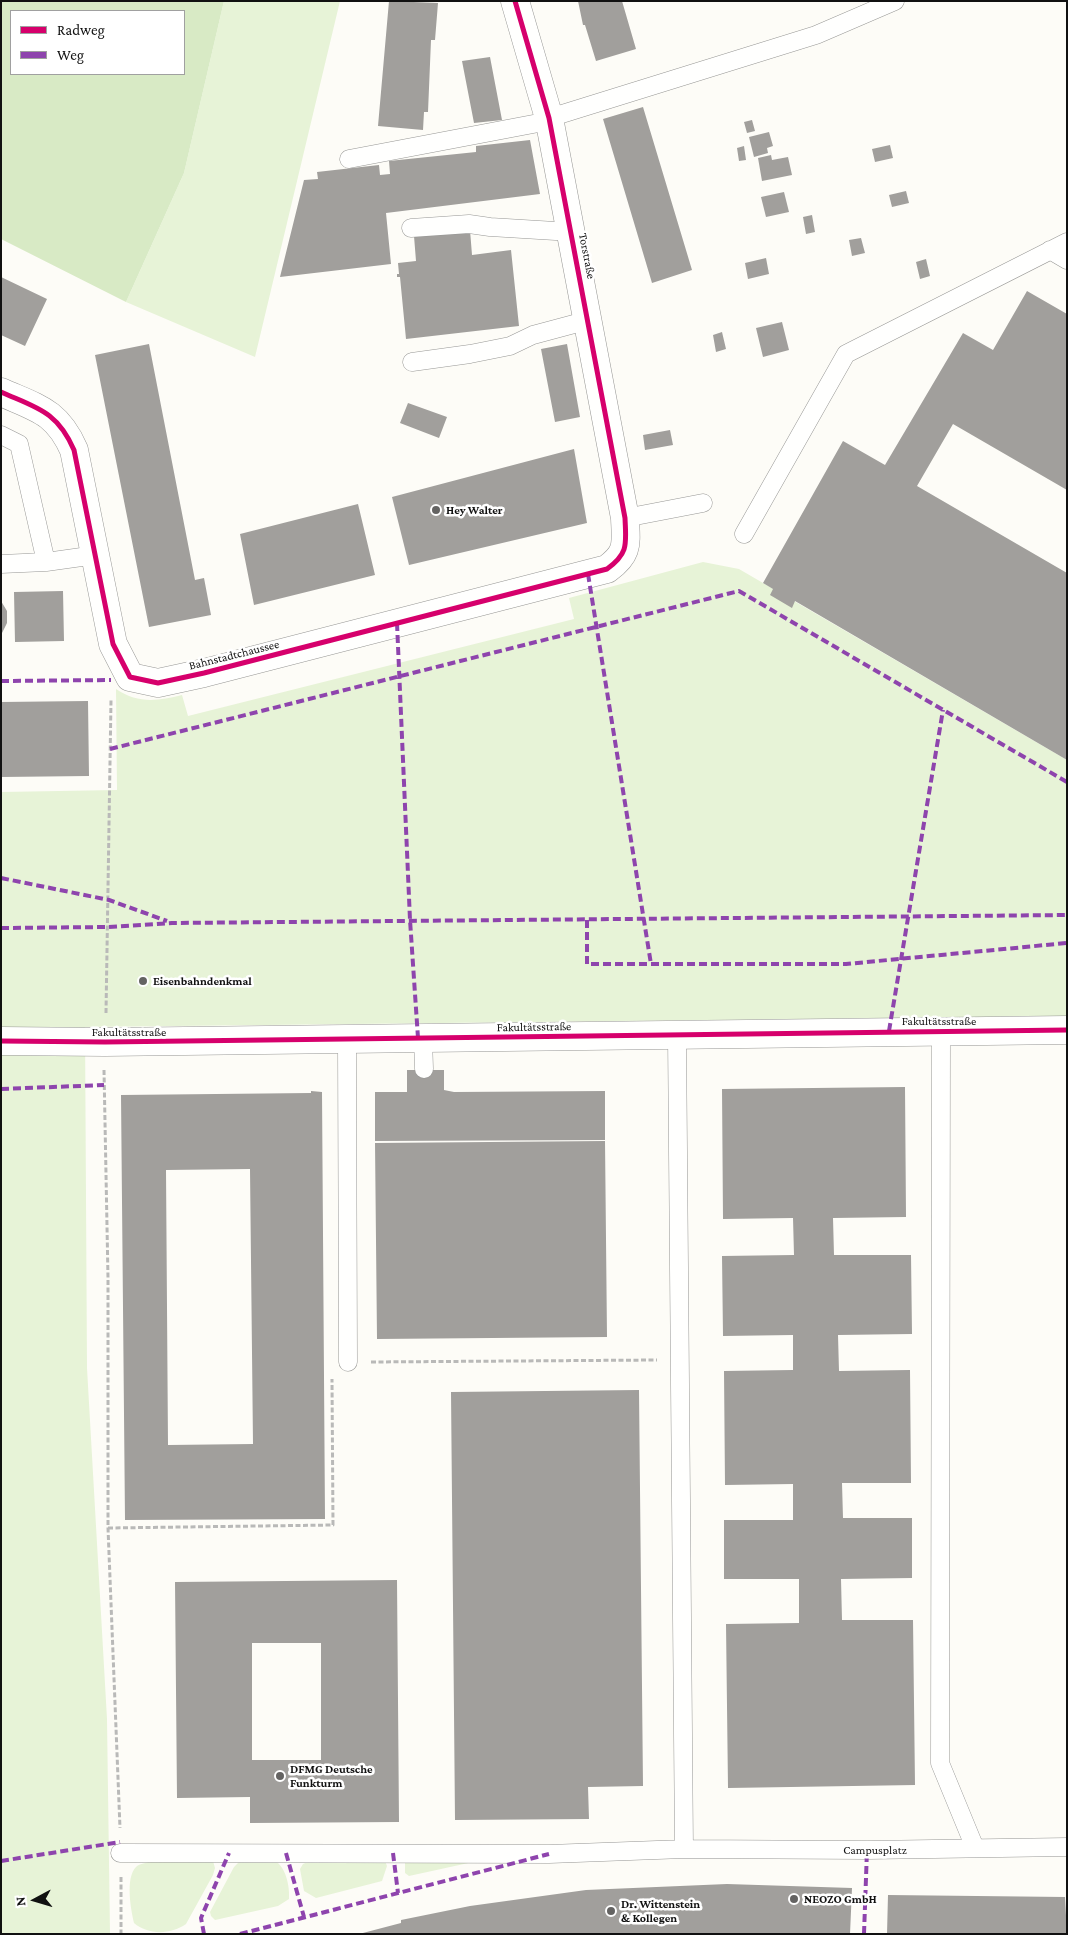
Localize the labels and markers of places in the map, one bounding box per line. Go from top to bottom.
place label: Hey Walter [446,503,503,517]
marker: Hey Walter [430,504,442,516]
place label: Eisenbahndenkmal [153,974,252,988]
marker: Eisenbahndenkmal [137,975,149,987]
place label: DFMG Deutsche Funkturm [290,1762,373,1790]
marker: DFMG Deutsche Funkturm [274,1770,286,1782]
place label: NEOZO GmbH [804,1892,877,1906]
marker: NEOZO GmbH [788,1893,800,1905]
place label: Dr. Wittenstein & Kollegen [621,1897,700,1925]
marker: Dr. Wittenstein & Kollegen [605,1905,617,1917]

